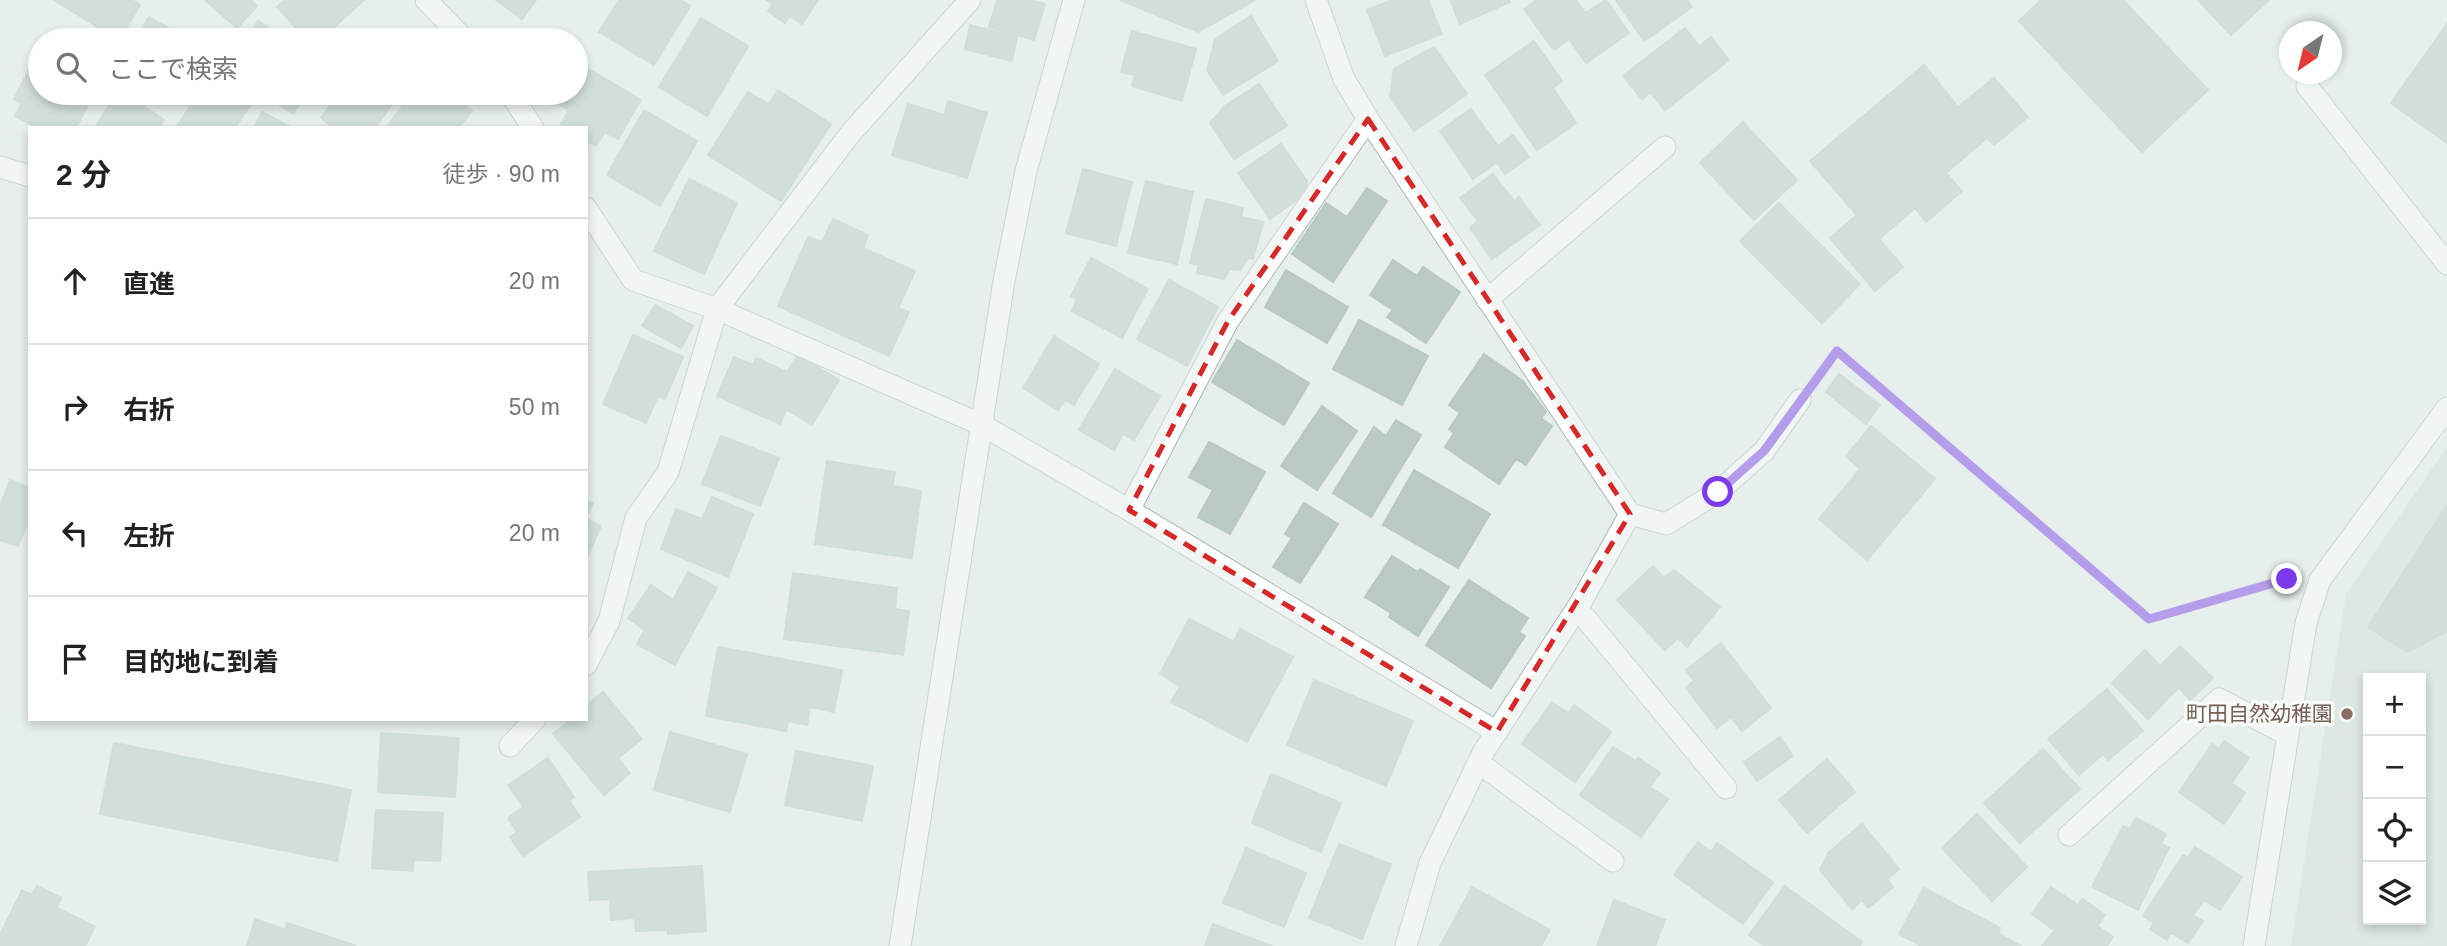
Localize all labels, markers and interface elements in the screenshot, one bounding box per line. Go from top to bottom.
north arrow [2279,21,2342,84]
search box [28,28,588,105]
icon: search [52,48,90,86]
text: ここで検索 [108,54,238,84]
text: 2 分 [56,158,111,191]
text: 徒歩 · 90 m [442,161,560,187]
icon: ahead [56,262,94,300]
text: 20 m [509,268,560,294]
text: 直進 [123,269,175,299]
icon: right [56,388,94,426]
text: 50 m [509,394,560,420]
text: 右折 [123,395,175,425]
route start [1702,476,1733,507]
icon: left [56,514,94,552]
text: 20 m [509,520,560,546]
text: 左折 [123,521,175,551]
route end [2271,563,2302,594]
icon: arrive [56,640,94,678]
text: 目的地に到着 [123,647,279,677]
map controls [2363,673,2426,925]
button: + [2363,673,2426,736]
place label: 町田自然幼稚園 [2186,702,2333,725]
marker: 町田自然幼稚園 [2339,706,2355,722]
button: − [2363,736,2426,799]
button: locate [2363,799,2426,862]
button: layers [2363,862,2426,925]

